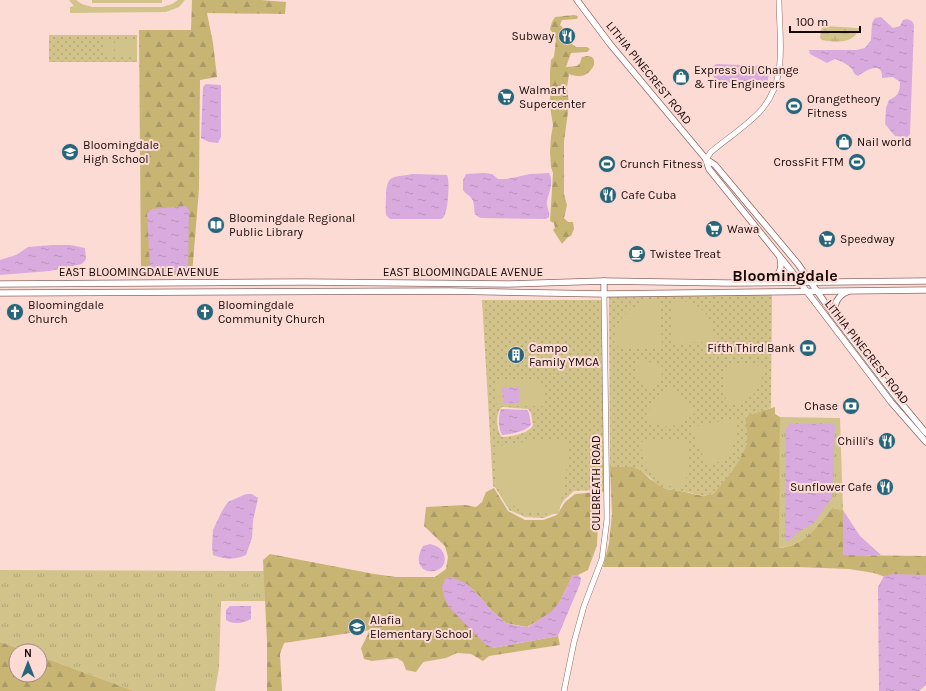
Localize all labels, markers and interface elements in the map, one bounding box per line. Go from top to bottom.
scale bar [790,8,860,34]
text: 100 m [796,15,828,29]
street label: LITHIA PINECREST ROAD [603,19,695,127]
restaurant icon: Subway [557,26,577,46]
place label: Subway [511,29,554,43]
place label: Express Oil Change & Tire Engineers [694,63,799,91]
shop icon: Express Oil Change & Tire Engineers [671,67,691,87]
place label: Walmart Supercenter [519,83,586,111]
supermarket icon: Walmart Supercenter [496,87,516,107]
place label: Orangetheory Fitness [807,92,881,120]
sports icon: Orangetheory Fitness [784,96,804,116]
shop icon: Nail world [834,132,854,152]
place label: Nail world [857,135,912,149]
place label: Bloomingdale High School [83,138,159,166]
school or university icon: Bloomingdale High School [60,142,80,162]
sports icon: CrossFit FTM [847,152,867,172]
sports icon: Crunch Fitness [597,154,617,174]
place label: CrossFit FTM [773,155,844,169]
place label: Crunch Fitness [620,157,703,171]
restaurant icon: Cafe Cuba [598,185,618,205]
place label: Cafe Cuba [621,188,676,202]
place label: Bloomingdale Regional Public Library [229,211,355,239]
library icon: Bloomingdale Regional Public Library [206,215,226,235]
supermarket icon: Wawa [704,219,724,239]
place label: Wawa [727,222,759,236]
supermarket icon: Speedway [817,229,837,249]
place label: Speedway [840,232,895,246]
cafe icon: Twistee Treat [627,244,647,264]
place label: Twistee Treat [650,247,721,261]
street label: EAST BLOOMINGDALE AVENUE [59,265,219,279]
street label: EAST BLOOMINGDALE AVENUE [383,265,543,279]
district label: Bloomingdale [732,266,838,285]
street label: LITHIA PINECREST ROAD [822,297,912,407]
place label: Bloomingdale Church [28,298,104,326]
place label: Bloomingdale Community Church [218,298,325,326]
church icon: Bloomingdale Church [5,302,25,322]
church icon: Bloomingdale Community Church [195,302,215,322]
bank icon: Fifth Third Bank [798,338,818,358]
place label: Campo Family YMCA [529,341,599,369]
place label: Fifth Third Bank [707,341,795,355]
building icon: Campo Family YMCA [506,345,526,365]
bank icon: Chase [841,396,861,416]
place label: Chase [804,399,838,413]
restaurant icon: Chilli's [877,431,897,451]
place label: Chilli's [838,434,874,448]
street label: CULBREATH ROAD [589,435,603,531]
restaurant icon: Sunflower Cafe [875,477,895,497]
place label: Sunflower Cafe [790,480,872,494]
place label: Alafia Elementary School [370,613,472,641]
school or university icon: Alafia Elementary School [347,617,367,637]
north arrow [8,643,48,683]
text: N [24,647,32,660]

